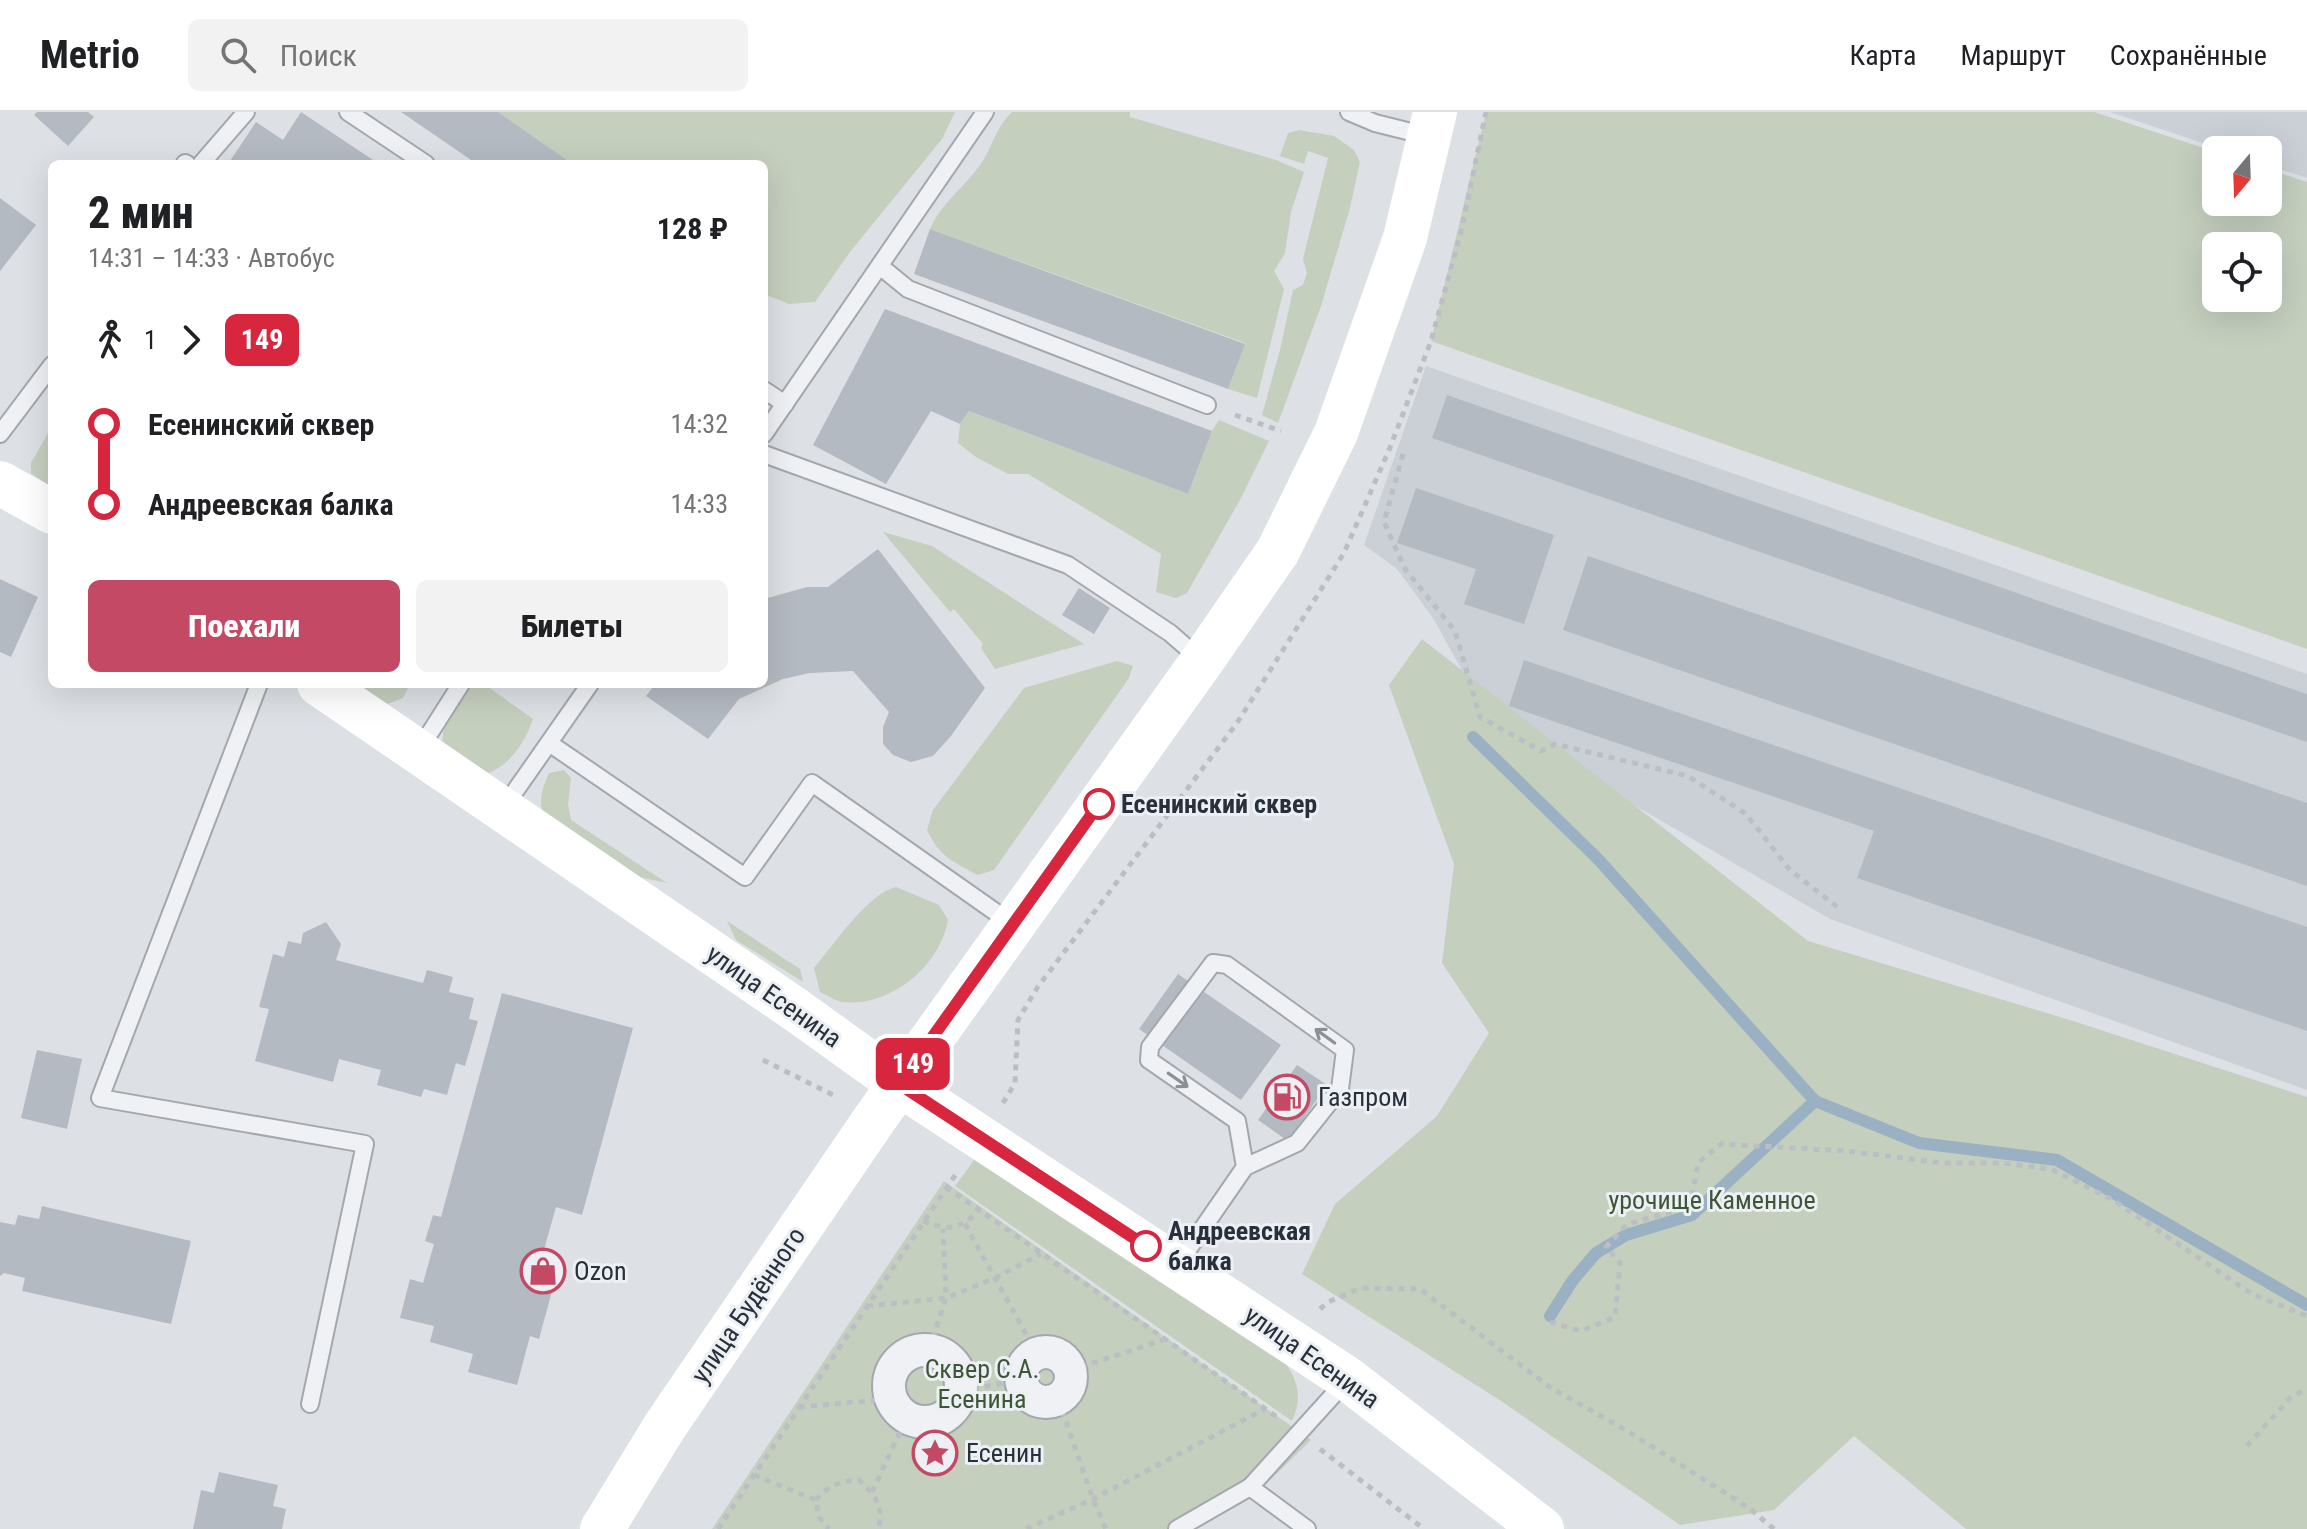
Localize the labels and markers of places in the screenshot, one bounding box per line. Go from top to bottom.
marker: Есенинский сквер [1084,789,1114,819]
place label: Есенинский сквер [1121,789,1317,819]
fuel station icon: Газпром [1263,1073,1311,1121]
place label: Газпром [1318,1082,1408,1112]
place label: Андреевская балка [1168,1216,1311,1276]
marker: Андреевская балка [1131,1231,1161,1261]
shop icon: Ozon [519,1247,567,1295]
place label: Ozon [574,1256,626,1286]
place icon: Есенин [911,1429,959,1477]
place label: Есенин [966,1438,1043,1468]

